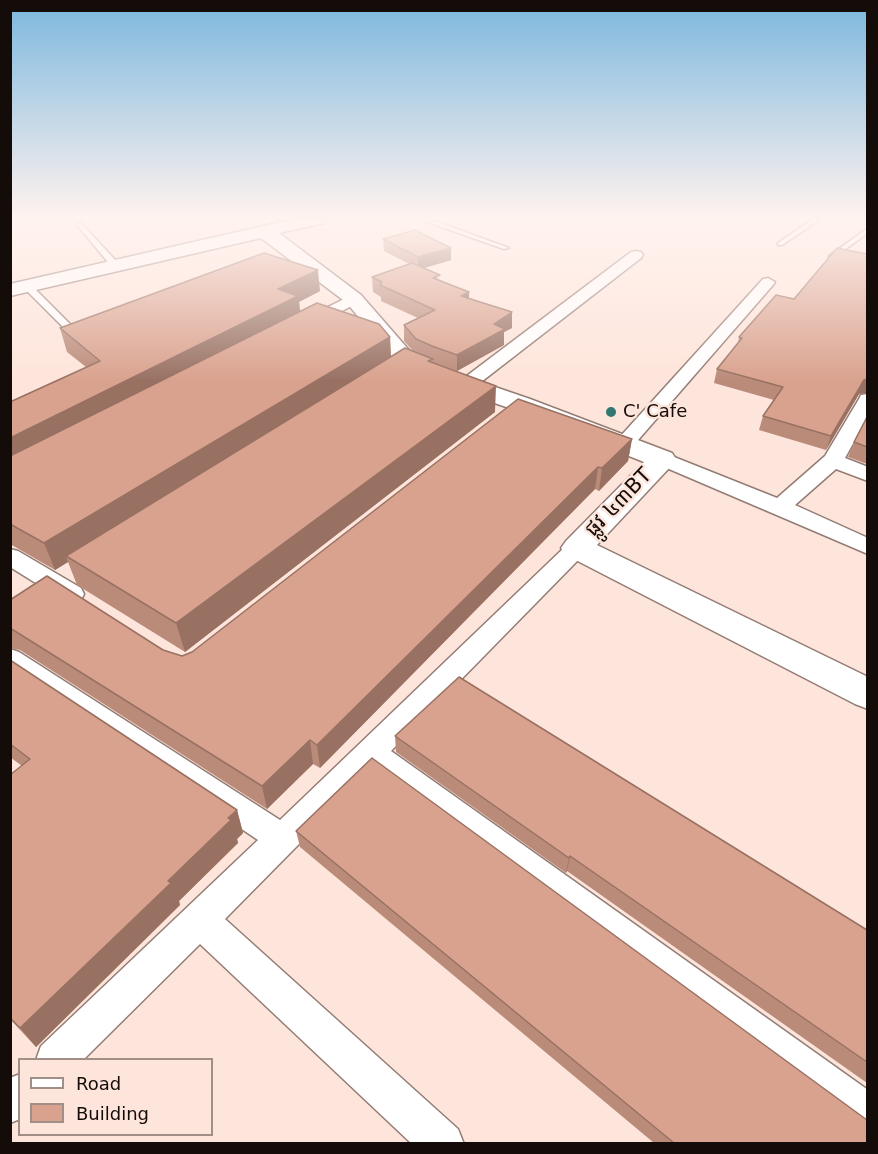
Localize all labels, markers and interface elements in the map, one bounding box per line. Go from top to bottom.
place label: C' Cafe [623,401,687,423]
marker: C' Cafe [604,405,618,419]
street label: ផ្លូវ ៤៣BT [580,463,658,543]
legend [18,1058,213,1136]
text: Road [76,1073,121,1094]
text: Building [76,1103,149,1124]

